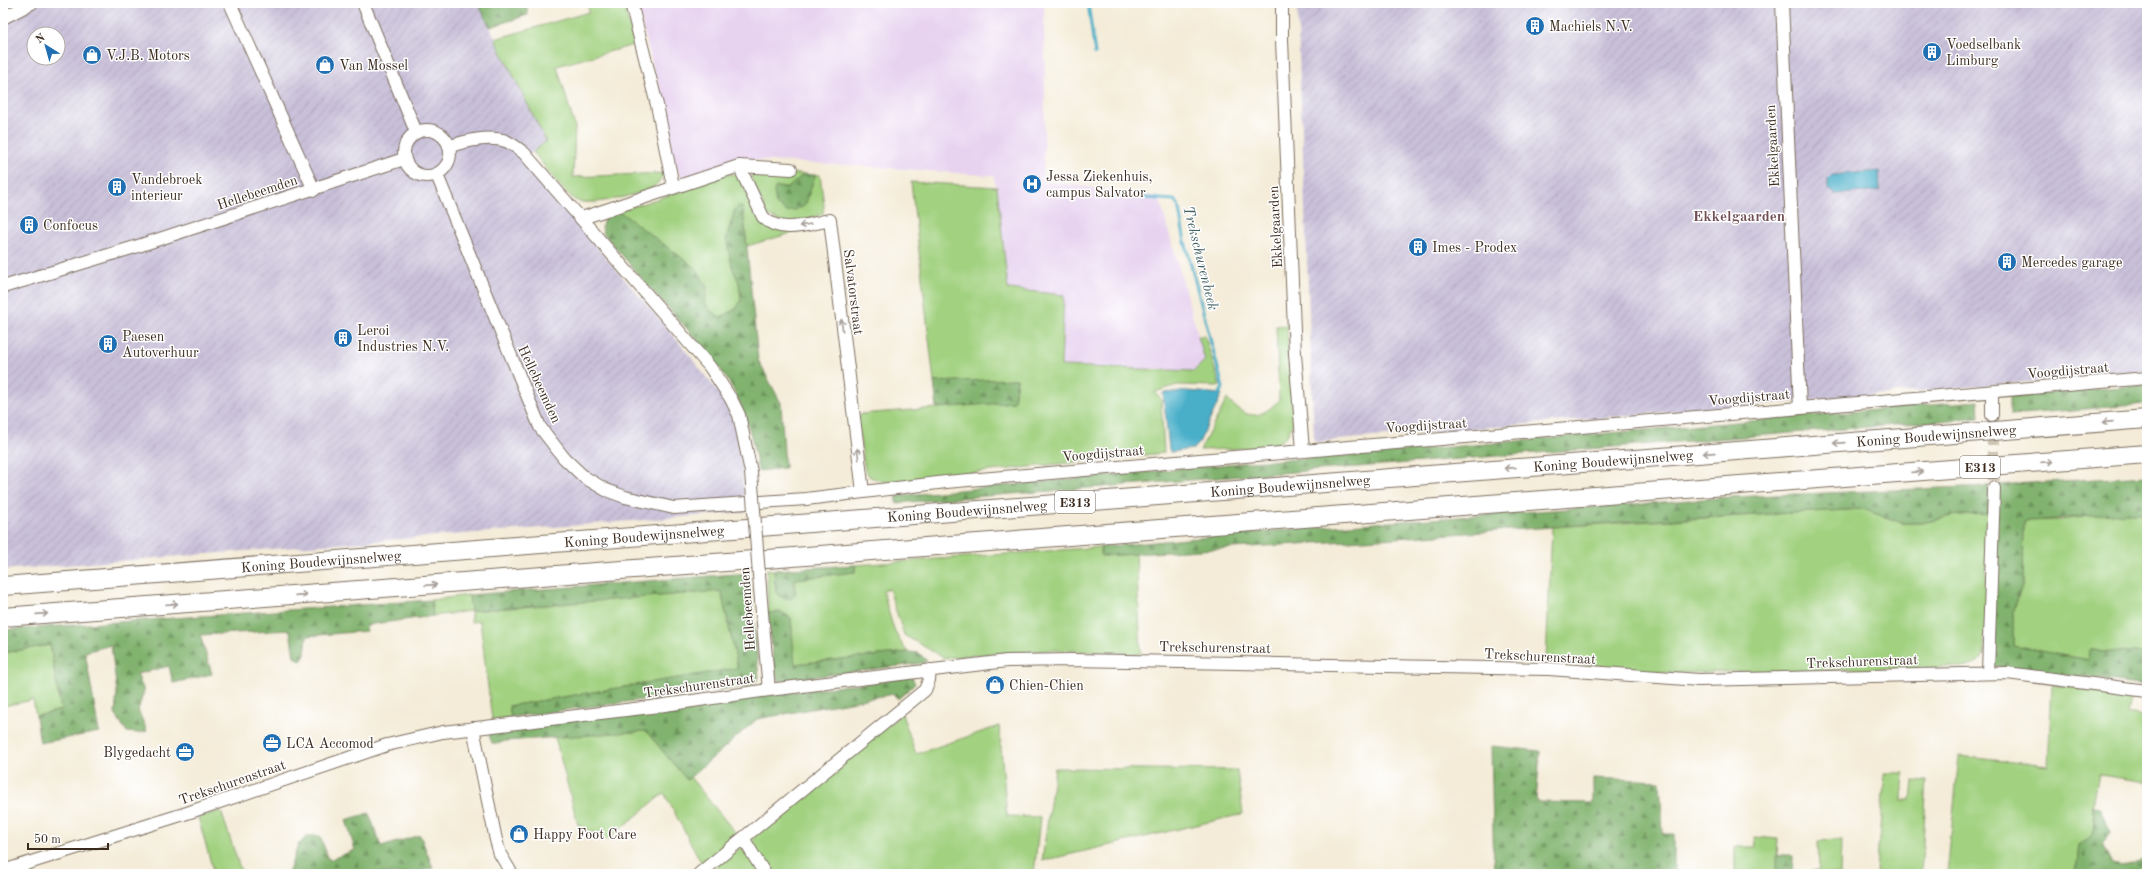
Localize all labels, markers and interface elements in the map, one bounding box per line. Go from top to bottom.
building icon: Machiels N.V. [1524,15,1546,37]
place label: Machiels N.V. [1549,20,1633,34]
north arrow [26,26,66,66]
text: N [34,32,48,46]
place label: Voedselbank Limburg [1946,38,2021,68]
building icon: Voedselbank Limburg [1921,41,1943,63]
shop icon: V.J.B. Motors [81,44,103,66]
place label: V.J.B. Motors [106,49,190,63]
shop icon: Van Mossel [314,54,336,76]
place label: Van Mossel [339,59,408,73]
street label: Ekkelgaarden [1764,104,1782,188]
place label: Jessa Ziekenhuis, campus Salvator [1046,170,1152,200]
place label: Vandebroek interieur [131,173,202,203]
street label: Hellebeemden [215,173,300,213]
hospital icon: Jessa Ziekenhuis, campus Salvator [1021,173,1043,195]
building icon: Vandebroek interieur [106,176,128,198]
street label: Ekkelgaarden [1267,185,1285,269]
water label: Trekschurenbeek [1179,205,1220,312]
district label: Ekkelgaarden [1693,210,1785,225]
building icon: Confocus [18,214,40,236]
place label: Confocus [43,219,98,233]
one-way arrow [799,221,812,229]
building icon: Imes - Prodex [1407,236,1429,258]
place label: Imes - Prodex [1432,241,1517,255]
street label: Salvatorstraat [841,248,865,336]
building icon: Mercedes garage [1996,251,2018,273]
place label: Mercedes garage [2021,256,2122,270]
one-way arrow [839,319,846,332]
place label: Leroi Industries N.V. [357,324,449,354]
building icon: Leroi Industries N.V. [332,327,354,349]
place label: Paesen Autoverhuur [122,330,199,360]
building icon: Paesen Autoverhuur [97,333,119,355]
street label: Hellebeemden [515,343,563,426]
street label: Voogdijstraat [2027,360,2110,382]
street label: Voogdijstraat [1708,387,1791,409]
street label: Voogdijstraat [1385,416,1468,436]
one-way arrow [2102,418,2115,425]
street label: Koning Boudewijnsnelweg [1856,423,2017,450]
one-way arrow [1833,439,1846,446]
street label: Voogdijstraat [1062,443,1145,465]
one-way arrow [854,448,862,461]
street label: Koning Boudewijnsnelweg [1533,448,1694,475]
one-way arrow [1703,449,1716,456]
road number: E313 [1960,456,2000,478]
one-way arrow [2040,458,2053,465]
one-way arrow [1504,465,1517,472]
one-way arrow [1910,468,1923,475]
street label: Koning Boudewijnsnelweg [1210,473,1371,500]
road number: E313 [1055,491,1095,513]
street label: Koning Boudewijnsnelweg [887,499,1048,525]
street label: Koning Boudewijnsnelweg [564,524,725,550]
street label: Koning Boudewijnsnelweg [241,549,402,575]
street label: Hellebeemden [738,566,758,651]
one-way arrow [424,581,437,588]
one-way arrow [294,591,307,598]
one-way arrow [165,601,178,608]
one-way arrow [35,611,48,618]
street label: Trekschurenstraat [1159,640,1271,656]
street label: Trekschurenstraat [1484,647,1596,667]
street label: Trekschurenstraat [1806,653,1918,671]
street label: Trekschurenstraat [643,671,756,701]
shop icon: Chien-Chien [984,674,1006,696]
place label: Chien-Chien [1009,679,1084,693]
office icon: LCA Accomod [261,732,283,754]
place label: LCA Accomod [286,737,374,751]
office icon: Blygedacht [174,741,196,763]
place label: Blygedacht [103,746,171,760]
street label: Trekschurenstraat [177,758,288,808]
shop icon: Happy Foot Care [508,823,530,845]
scale bar [28,825,108,851]
place label: Happy Foot Care [533,828,636,842]
text: 50 m [34,833,61,846]

